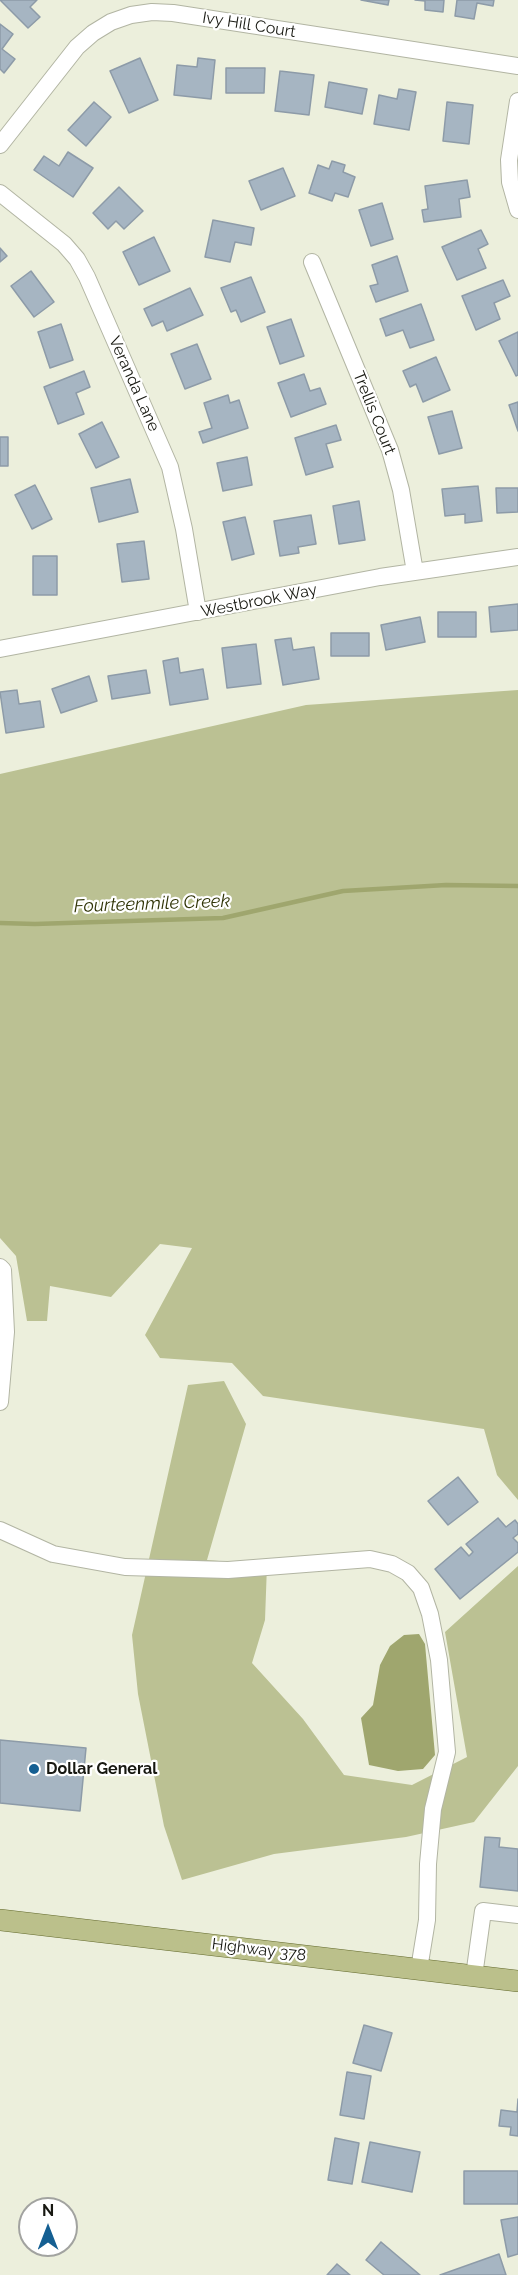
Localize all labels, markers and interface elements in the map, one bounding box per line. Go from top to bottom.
street label: Ivy Hill Court [201,8,297,42]
street label: Veranda Lane [104,333,164,435]
street label: Trellis Court [349,369,399,457]
street label: Westbrook Way [199,580,319,622]
water label: Fourteenmile Creek [73,890,231,918]
place label: Dollar General [46,1759,157,1779]
marker: Dollar General [27,1762,41,1776]
street label: Highway 378 [211,1935,307,1965]
north arrow [18,2197,78,2257]
text: N [42,2201,54,2220]

